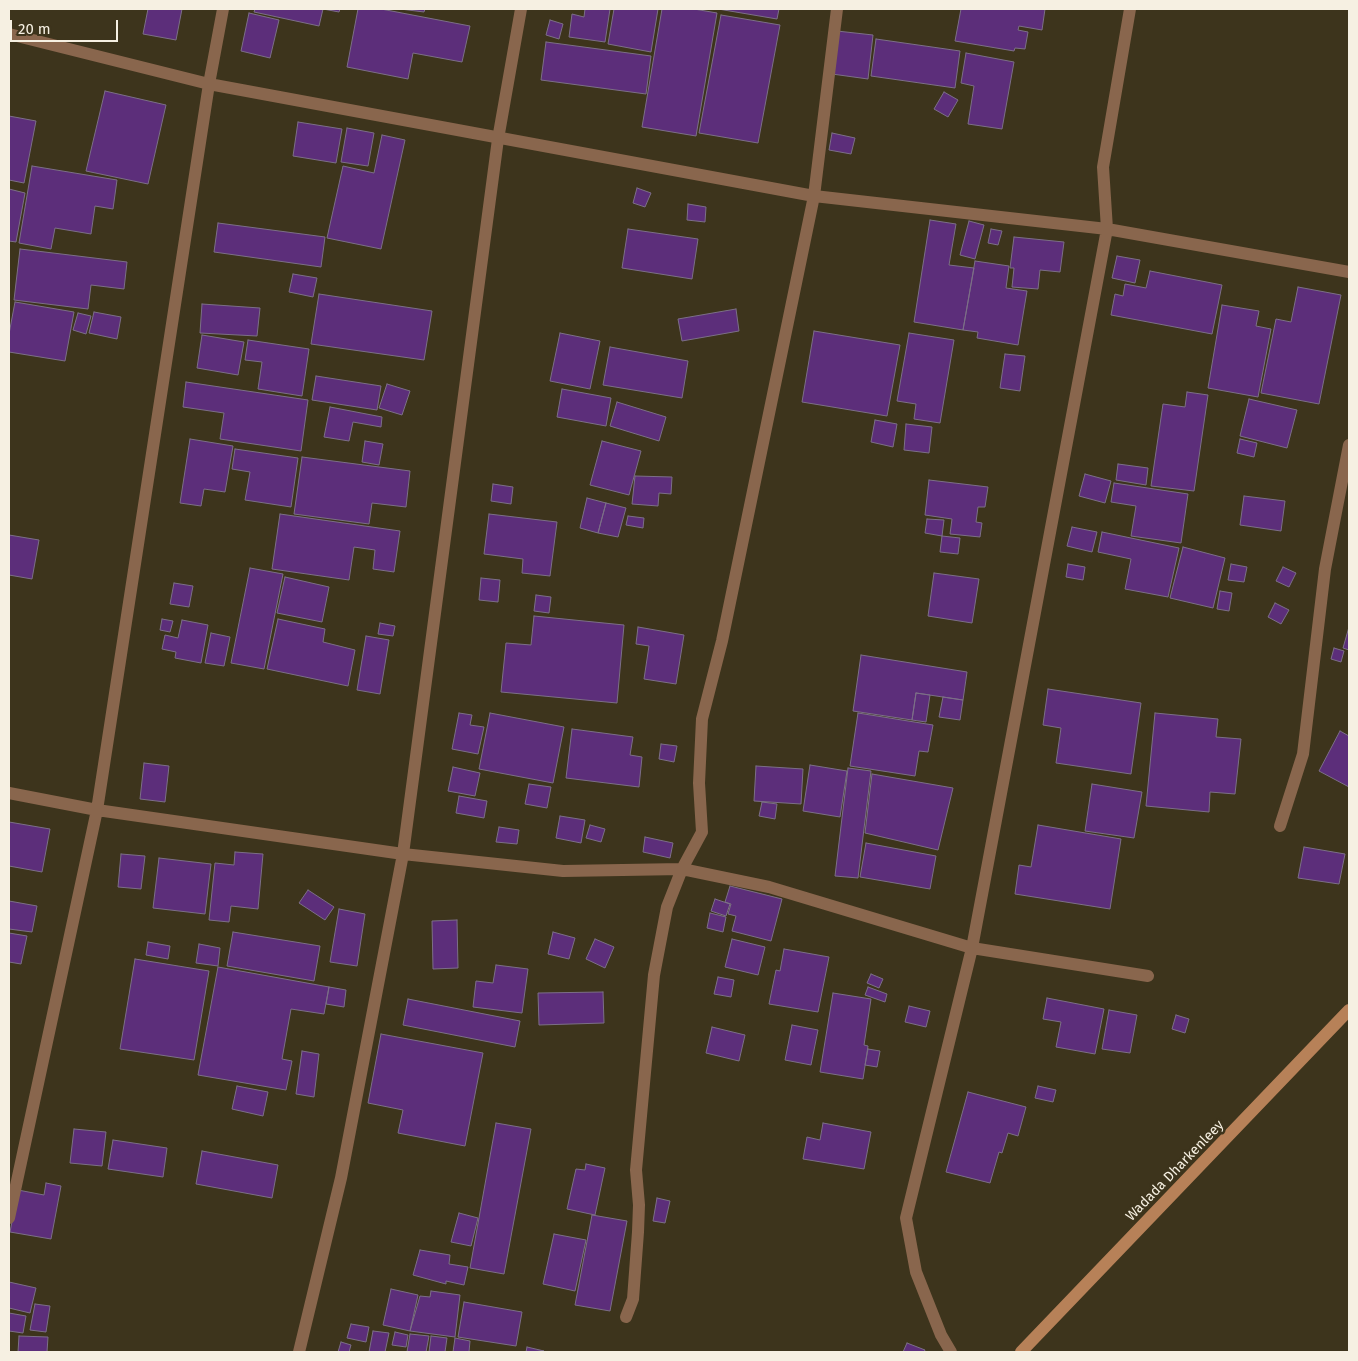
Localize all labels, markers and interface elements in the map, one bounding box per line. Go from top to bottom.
scale bar [12,10,120,42]
text: 20 m [18,20,51,38]
street label: Wadada Dharkenleey [1123,1117,1227,1225]

